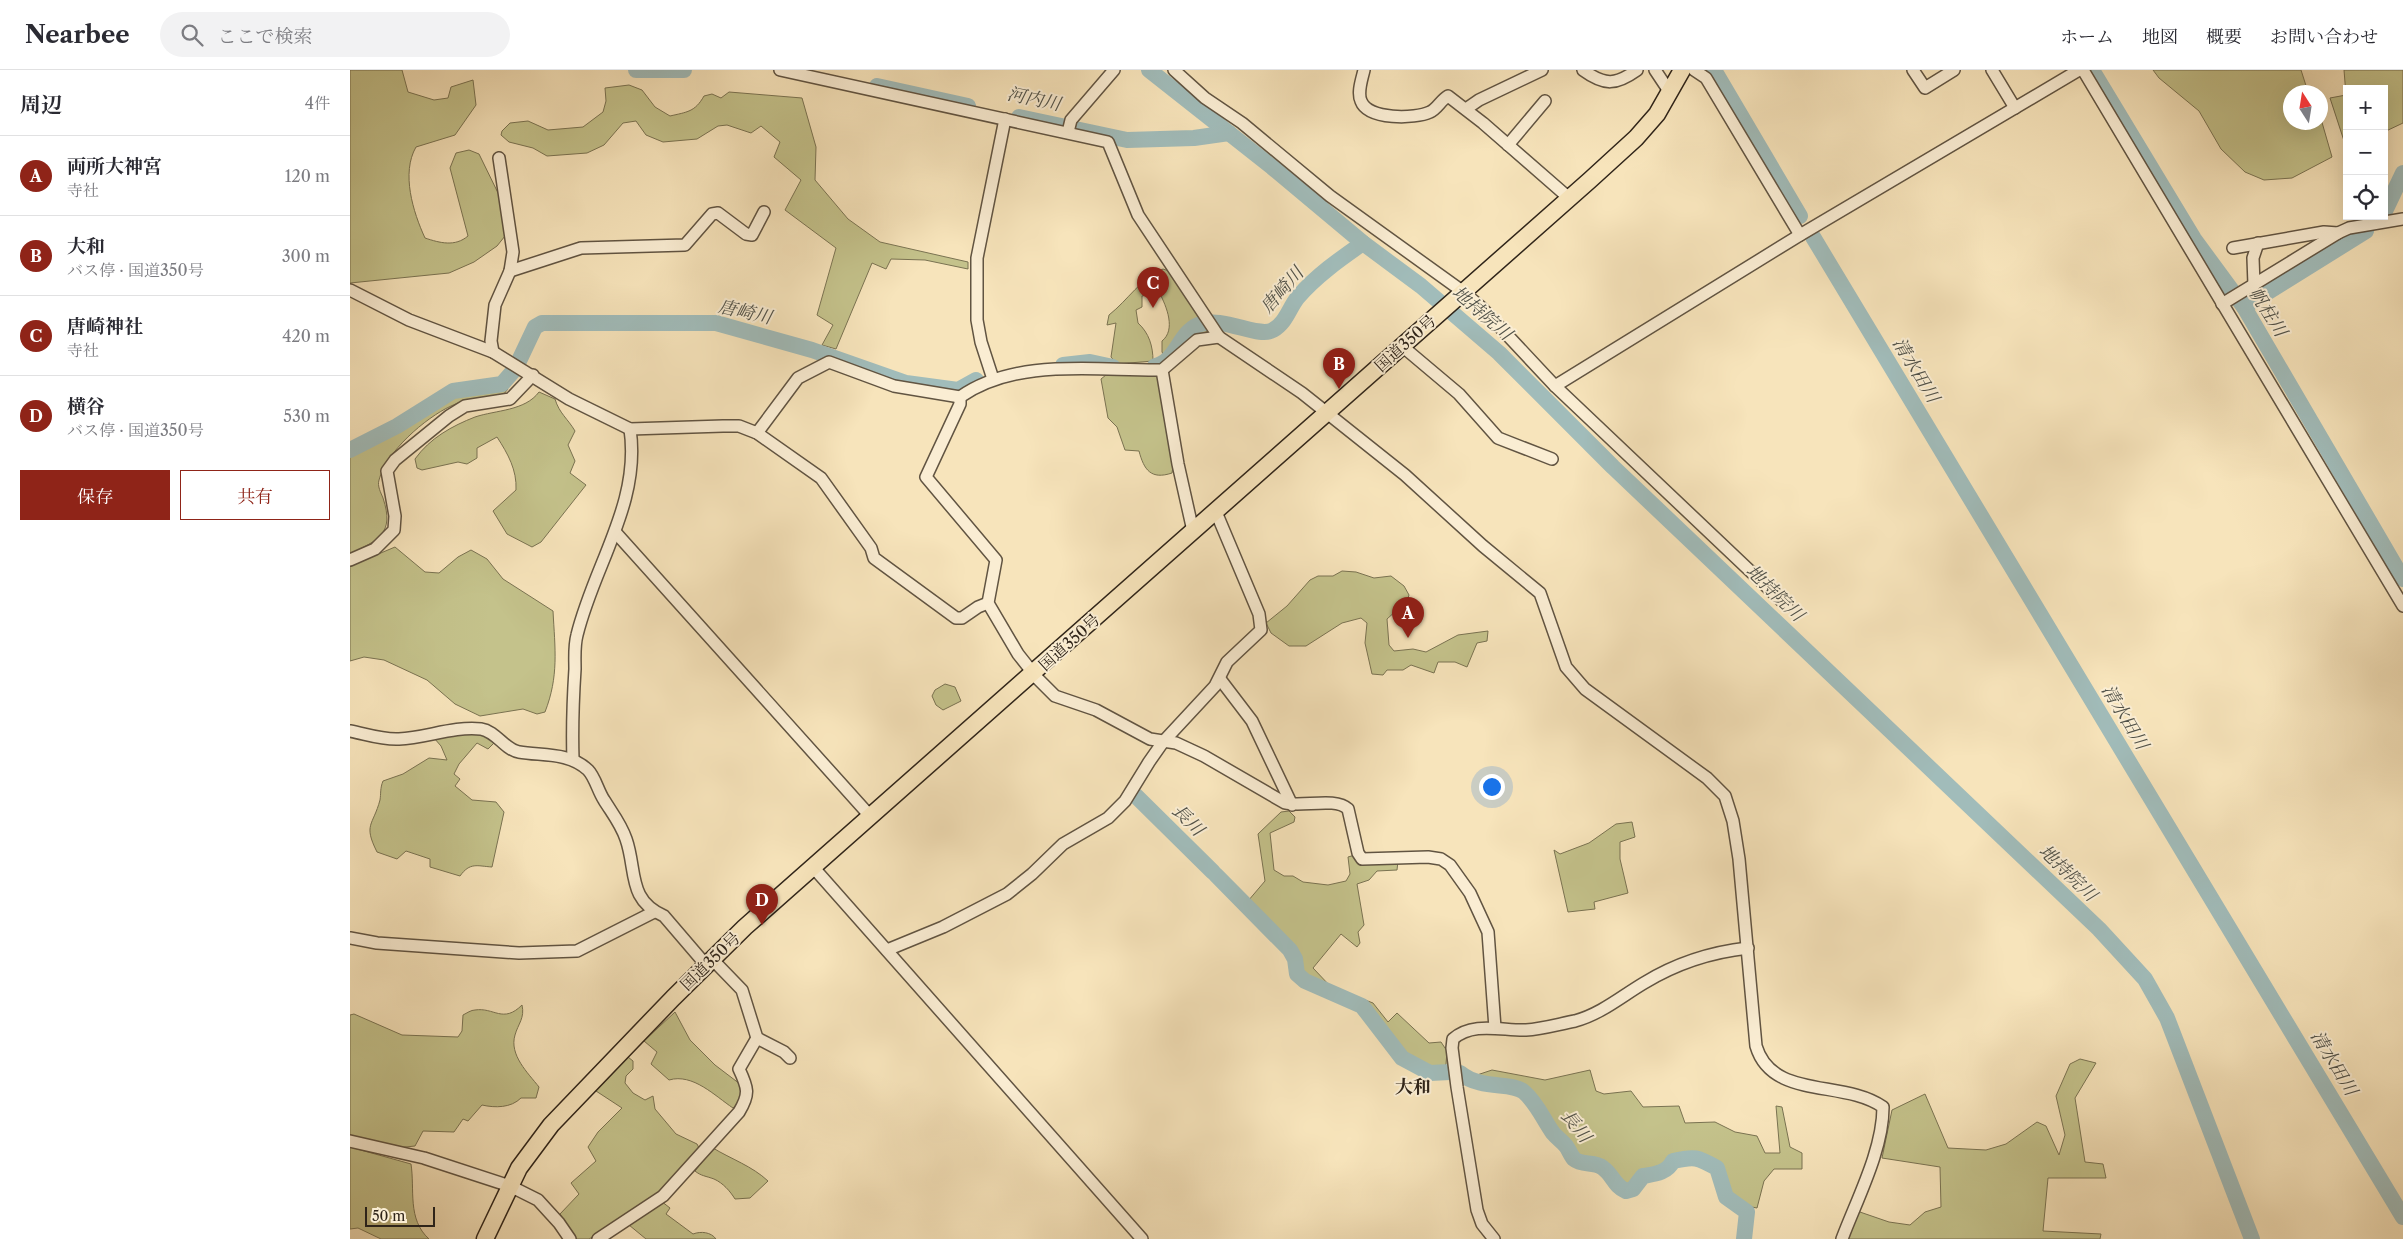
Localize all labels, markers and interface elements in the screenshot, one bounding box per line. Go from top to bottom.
search box [160,12,510,57]
text: Nearbee [25,20,130,49]
icon: search [178,21,206,49]
text: ここで検索 [218,25,313,48]
text: ホーム [2060,26,2114,48]
text: 地図 [2142,26,2178,48]
text: 概要 [2206,26,2242,48]
text: お問い合わせ [2270,26,2378,48]
water label: 河内川 [1005,83,1065,116]
north arrow [2283,85,2328,130]
map controls [2343,85,2388,220]
button: + [2343,85,2388,130]
text: 周辺 [20,92,62,117]
text: 4件 [305,93,330,113]
button: − [2343,130,2388,175]
text: 両所大神宮 [67,155,162,178]
text: A [30,166,42,186]
text: 120 m [285,166,330,186]
button: locate [2343,175,2388,220]
text: 寺社 [67,180,99,200]
text: 大和 [67,235,105,258]
text: B [30,246,42,266]
text: 300 m [282,246,330,266]
text: バス停 · 国道350号 [67,260,204,280]
water label: 唐崎川 [1256,261,1309,318]
pin: C [1137,267,1169,308]
water label: 地持院川 [1448,281,1518,346]
water label: 帆柱川 [2244,283,2293,342]
water label: 唐崎川 [716,295,776,329]
street label: 国道350号 [1370,310,1440,376]
text: 唐崎神社 [67,315,143,338]
text: C [30,326,42,346]
text: 420 m [282,326,330,346]
water label: 清水田川 [1888,333,1945,408]
text: 寺社 [67,340,99,360]
pin: B [1323,348,1355,389]
text: 横谷 [67,395,105,418]
text: D [29,406,43,426]
text: 530 m [283,406,330,426]
text: バス停 · 国道350号 [67,420,204,440]
button: 保存 [20,470,170,520]
button: 共有 [180,470,330,520]
water label: 地持院川 [1741,560,1810,627]
pin: A [1392,597,1424,638]
street label: 国道350号 [1034,609,1104,675]
water label: 清水田川 [2097,680,2154,755]
your location [1479,774,1505,800]
water label: 長川 [1167,799,1210,842]
water label: 地持院川 [2034,840,2103,907]
pin: D [746,884,778,925]
street label: 国道350号 [676,928,744,994]
water label: 清水田川 [2306,1026,2363,1101]
district label: 大和 [1395,1076,1431,1098]
water label: 長川 [1556,1105,1597,1148]
scale bar [365,1204,435,1227]
text: 50 m [372,1207,405,1225]

